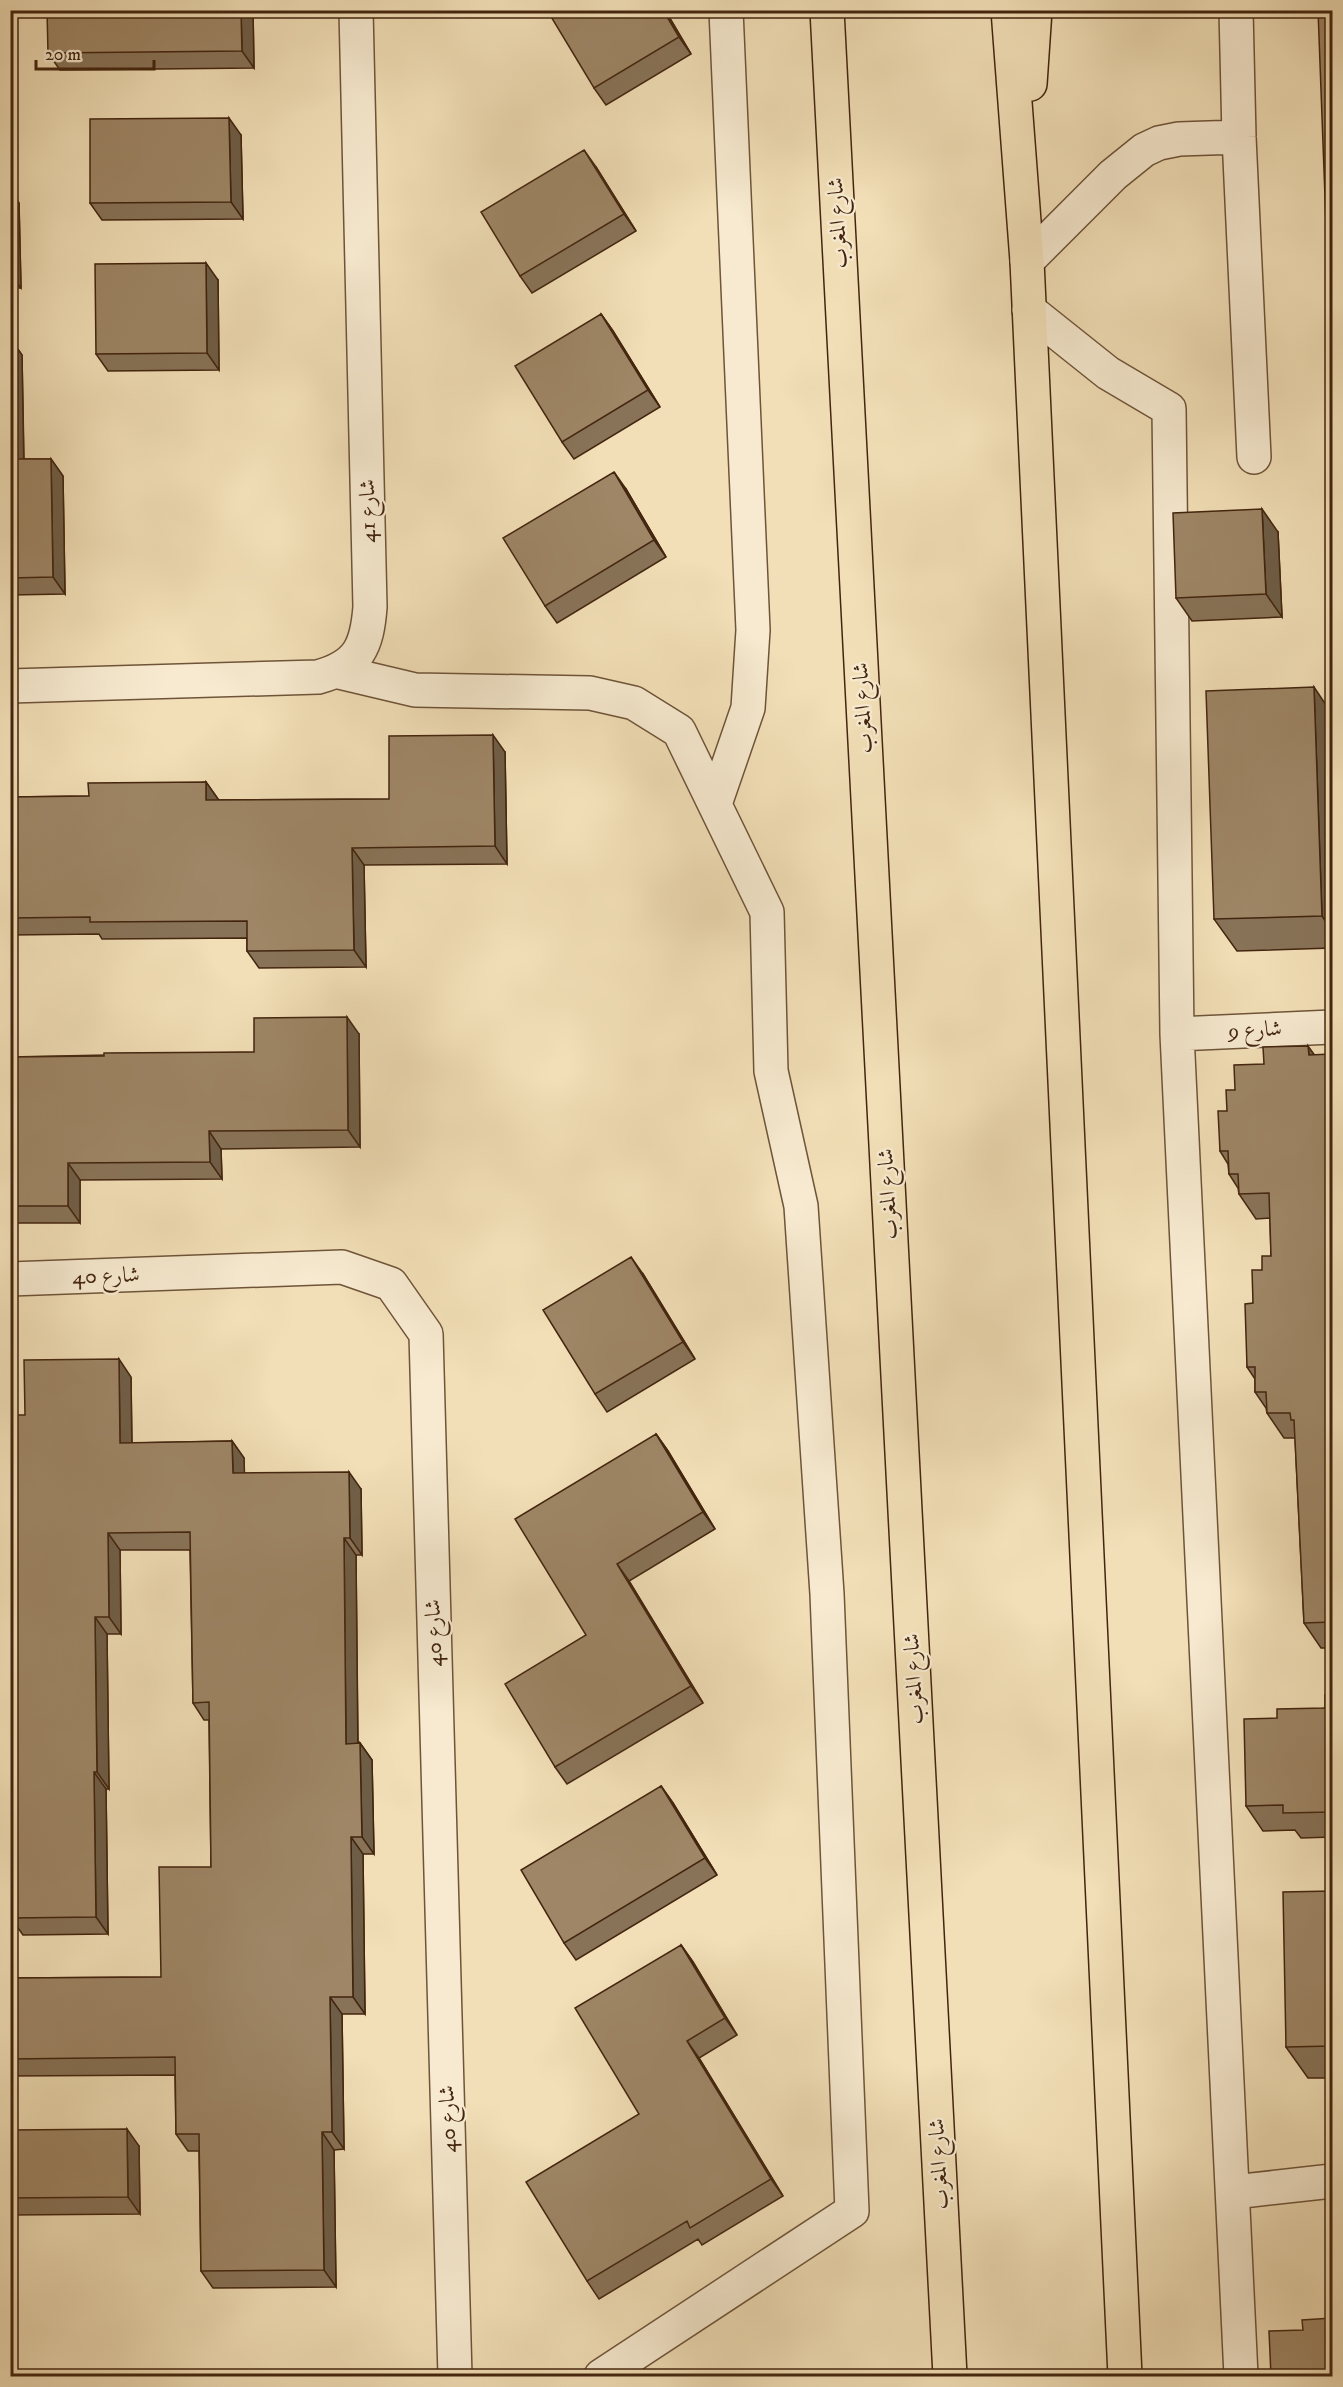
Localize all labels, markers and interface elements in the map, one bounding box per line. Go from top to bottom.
scale bar [36,33,154,71]
text: 20 m [45,44,81,66]
street label: شارع المغرب [822,176,858,269]
street label: شارع 41 [354,479,386,543]
street label: شارع المغرب [847,661,883,754]
street label: شارع 9 [1226,1015,1283,1049]
street label: شارع المغرب [872,1147,908,1240]
street label: شارع 40 [72,1261,140,1295]
street label: شارع 40 [419,1599,453,1667]
street label: شارع المغرب [898,1632,934,1725]
street label: شارع 40 [433,2085,467,2153]
street label: شارع المغرب [923,2117,959,2210]

